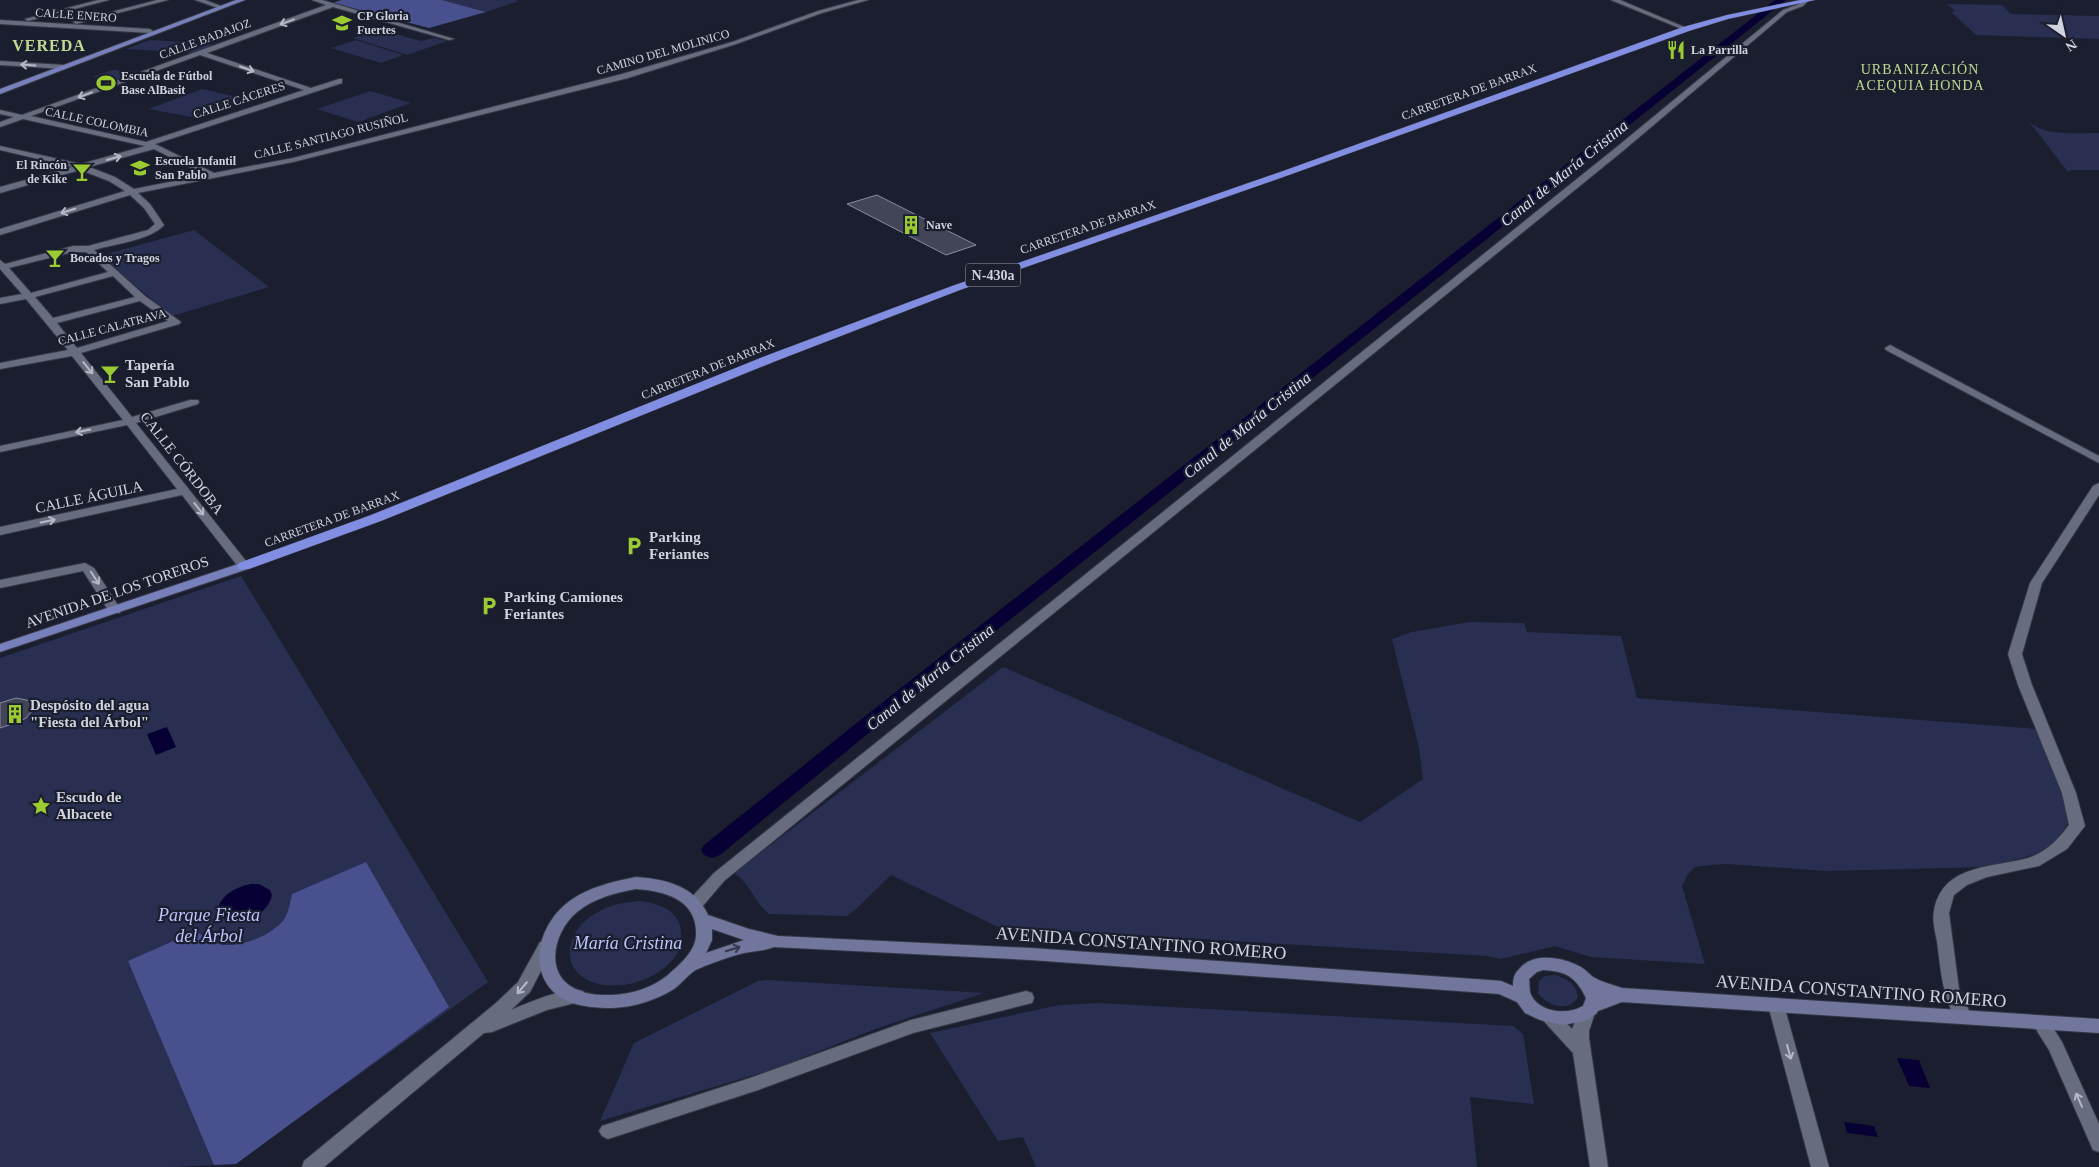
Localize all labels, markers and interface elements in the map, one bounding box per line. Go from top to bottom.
street label: CALLE ENERO [35,5,118,25]
place label: CP Gloria Fuertes [357,9,409,37]
north arrow [2039,10,2089,60]
school or university icon: CP Gloria Fuertes [331,12,353,34]
street label: CALLE BADAJOZ [157,16,253,62]
one-way arrow [280,18,295,27]
street label: CAMINO DEL MOLINICO [595,26,731,78]
text: N [2063,36,2079,54]
district label: VEREDA [12,37,86,54]
restaurant icon: La Parrilla [1665,39,1687,61]
place label: La Parrilla [1691,43,1748,57]
one-way arrow [20,60,36,69]
street label: CARRETERA DE BARRAX [1400,61,1539,123]
district label: URBANIZACIÓN ACEQUIA HONDA [1855,61,1985,93]
one-way arrow [238,65,254,74]
place label: Escuela de Fútbol Base AlBasit [121,69,213,97]
sports icon: Escuela de Fútbol Base AlBasit [95,72,117,94]
street label: CALLE CÁCERES [191,79,287,121]
one-way arrow [78,91,93,100]
street label: CALLE COLOMBIA [44,104,150,140]
street label: CALLE SANTIAGO RUSIÑOL [253,110,409,162]
water label: Canal de María Cristina [1497,116,1631,230]
one-way arrow [106,152,122,162]
place label: Escuela Infantil San Pablo [155,154,237,182]
school or university icon: Escuela Infantil San Pablo [129,157,151,179]
place label: El Rincón de Kike [16,158,68,186]
bar icon: El Rincón de Kike [71,161,93,183]
street label: CARRETERA DE BARRAX [1018,197,1158,257]
one-way arrow [61,207,77,216]
building icon: Nave [900,214,922,236]
place label: Nave [926,218,953,232]
bar icon: Bocados y Tragos [44,247,66,269]
place label: Bocados y Tragos [70,251,160,265]
road number: N-430a [966,264,1020,286]
street label: CALLE CALATRAVA [56,306,168,348]
street label: CARRETERA DE BARRAX [639,336,777,402]
place label: Tapería San Pablo [125,357,190,390]
one-way arrow [82,361,93,374]
bar icon: Tapería San Pablo [99,363,121,385]
water label: Canal de María Cristina [1180,368,1314,482]
street label: CALLE CÓRDOBA [137,409,227,517]
one-way arrow [76,427,92,437]
street label: CALLE ÁGUILA [34,478,144,516]
street label: CARRETERA DE BARRAX [263,488,402,550]
one-way arrow [193,502,204,515]
one-way arrow [39,516,55,525]
place label: Parking Feriantes [649,529,709,562]
parking icon: Parking Feriantes [623,535,645,557]
street label: AVENIDA DE LOS TOREROS [23,553,211,631]
one-way arrow [90,570,100,584]
place label: Parking Camiones Feriantes [504,589,623,622]
parking icon: Parking Camiones Feriantes [478,595,500,617]
water label: Canal de María Cristina [863,620,997,734]
place label: Despósito del agua "Fiesta del Árbol" [30,697,150,730]
building icon: Despósito del agua "Fiesta del Árbol" [4,703,26,725]
place label: Escudo de Albacete [56,789,122,822]
place icon: Escudo de Albacete [30,795,52,817]
park label: Parque Fiesta del Árbol [157,905,260,946]
street label: AVENIDA CONSTANTINO ROMERO [995,923,1287,963]
park label: María Cristina [573,933,682,953]
one-way arrow [724,944,740,954]
street label: AVENIDA CONSTANTINO ROMERO [1715,971,2007,1011]
one-way arrow [516,981,527,994]
one-way arrow [1785,1043,1795,1059]
one-way arrow [2074,1093,2083,1108]

